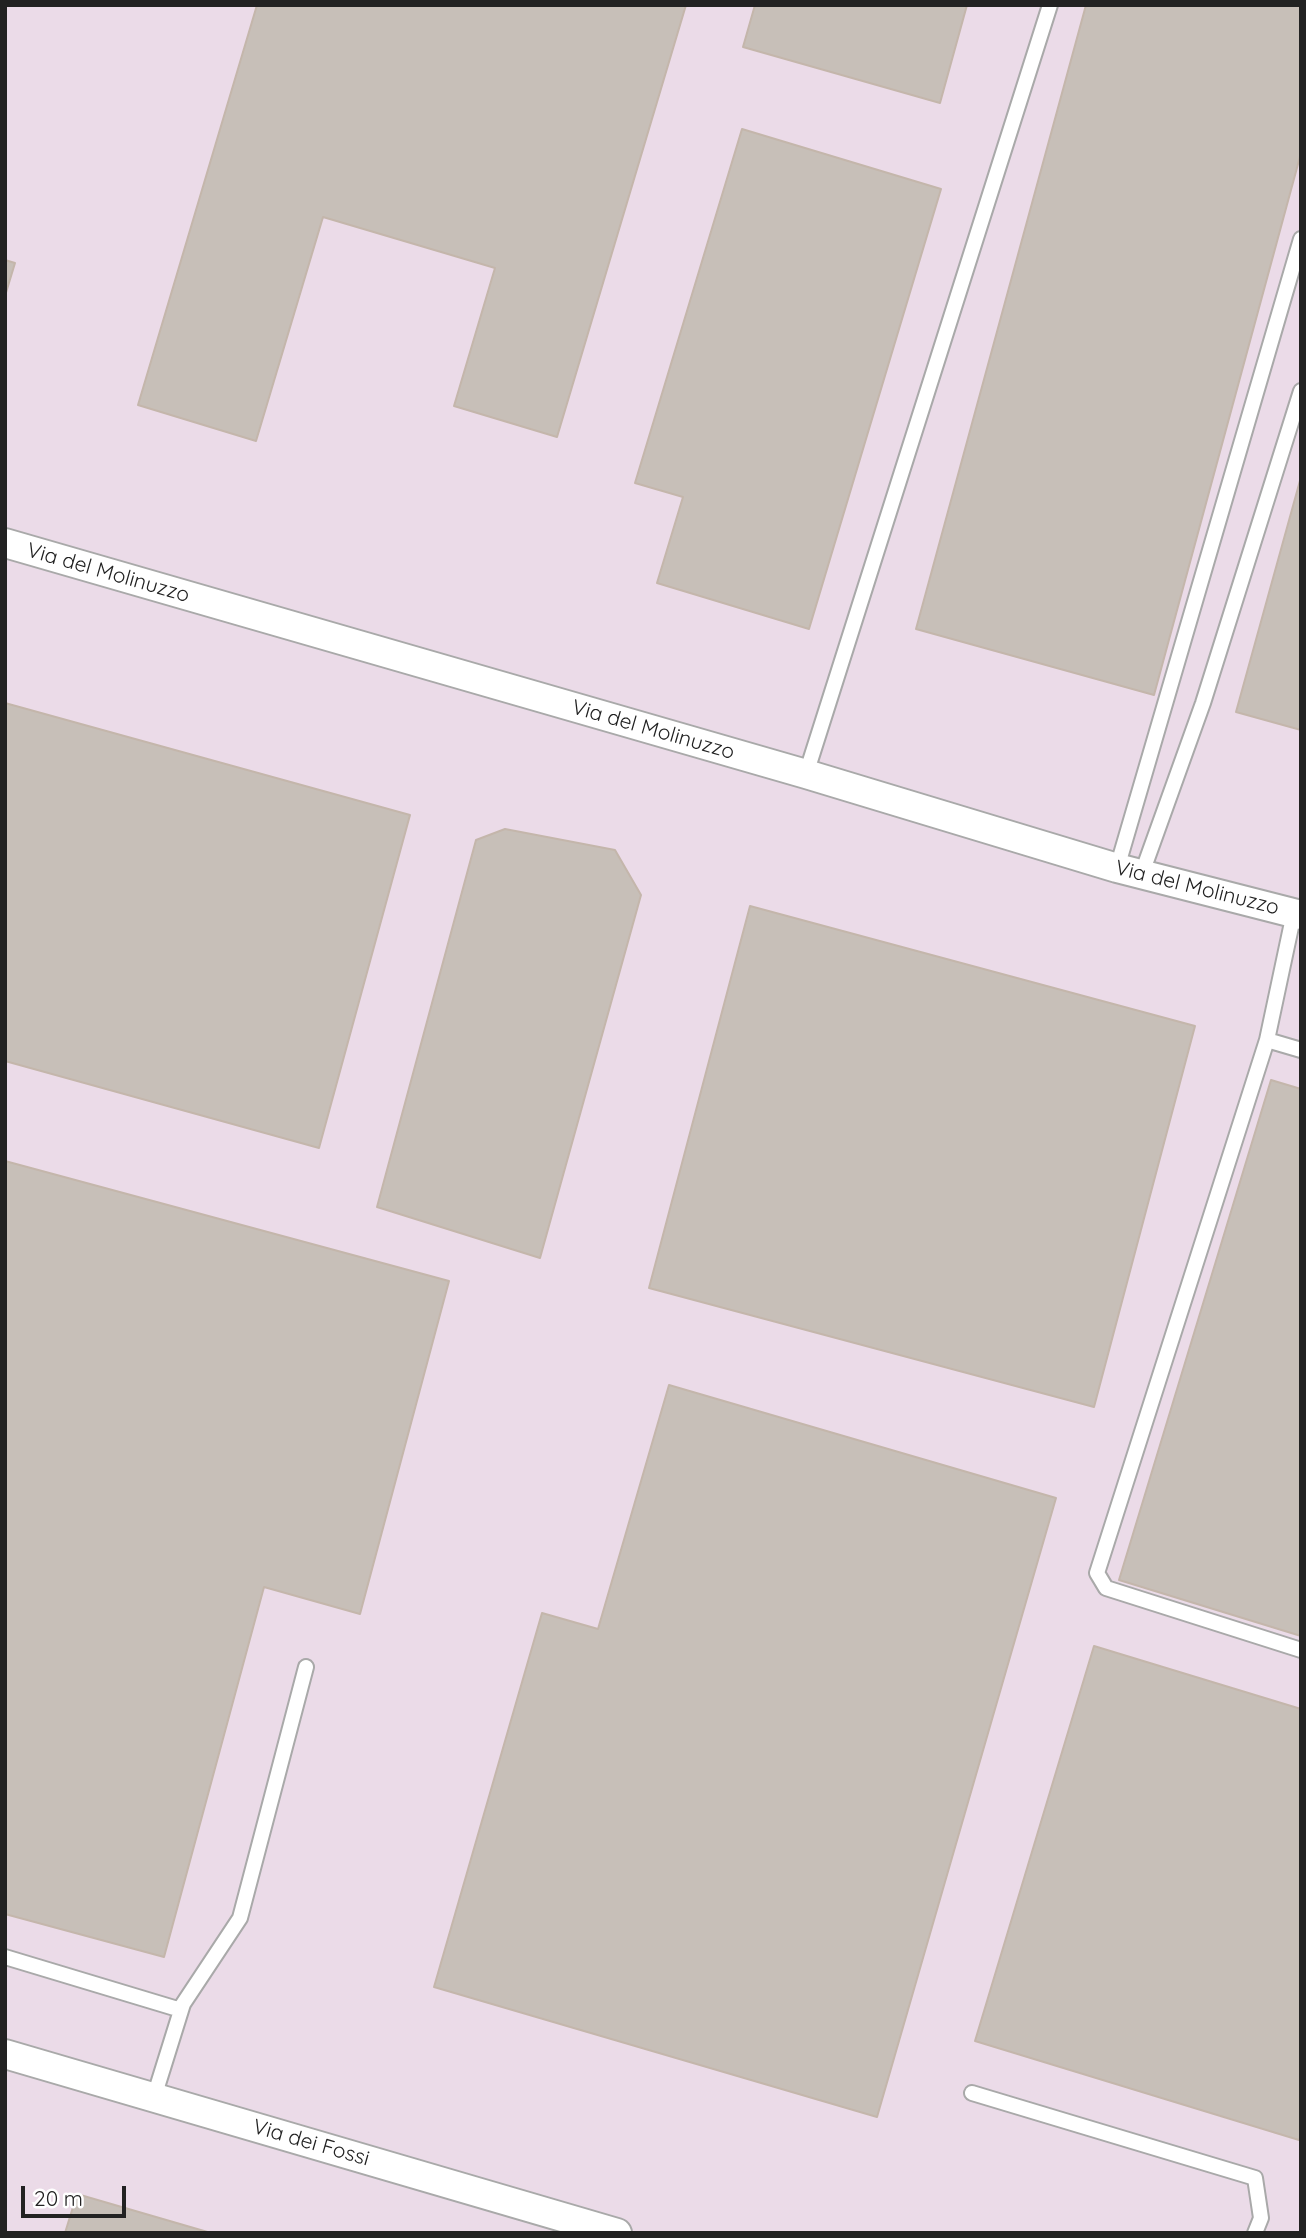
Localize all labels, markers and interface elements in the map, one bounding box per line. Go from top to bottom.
street label: Via del Molinuzzo [24,538,192,608]
street label: Via del Molinuzzo [569,695,737,765]
street label: Via del Molinuzzo [1112,855,1282,921]
street label: Via dei Fossi [250,2114,372,2172]
scale bar [24,2172,130,2216]
text: 20 m [34,2185,83,2211]

